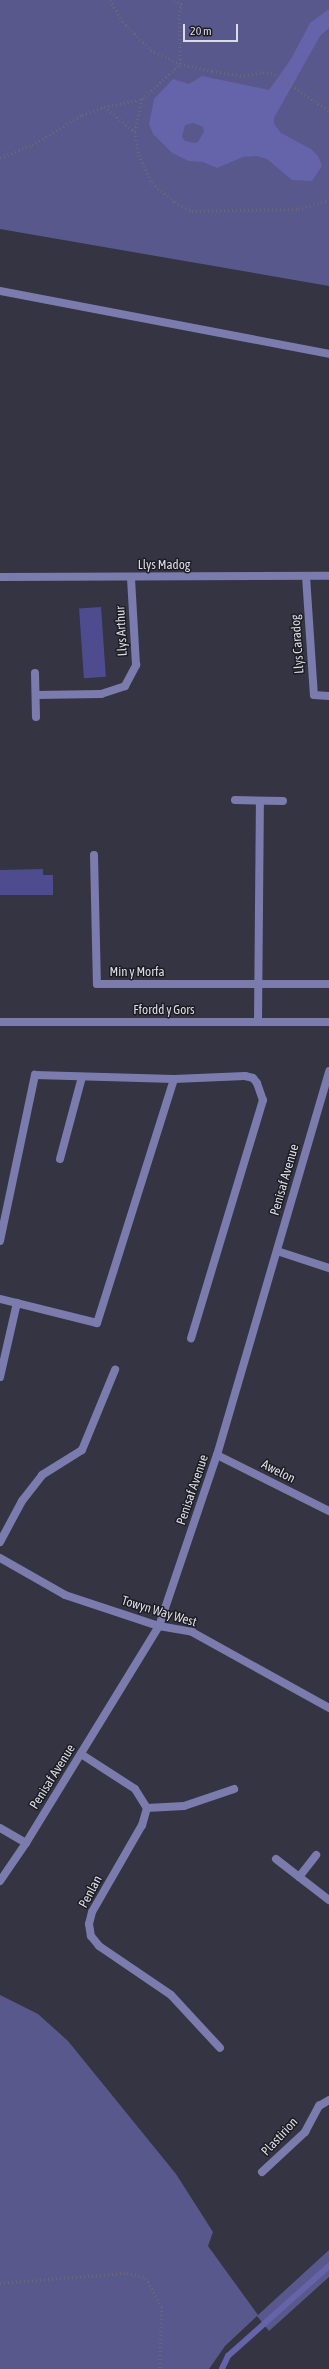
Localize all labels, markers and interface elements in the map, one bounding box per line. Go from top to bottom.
scale bar [185,16,240,42]
text: 20 m [190,24,212,38]
street label: Llys Madog [138,557,190,573]
street label: Llys Arthur [113,605,131,657]
street label: Llys Caradog [288,614,308,674]
street label: Min y Morfa [109,964,165,980]
street label: Ffordd y Gors [133,1002,195,1018]
street label: Penisaf Avenue [267,1143,303,1217]
street label: Penisaf Avenue [174,1453,212,1527]
street label: Awelon [259,1457,297,1487]
street label: Towyn Way West [120,1593,198,1631]
street label: Penisaf Avenue [27,1742,79,1812]
street label: Penlan [76,1873,106,1911]
street label: Plastirion [258,2115,302,2159]

